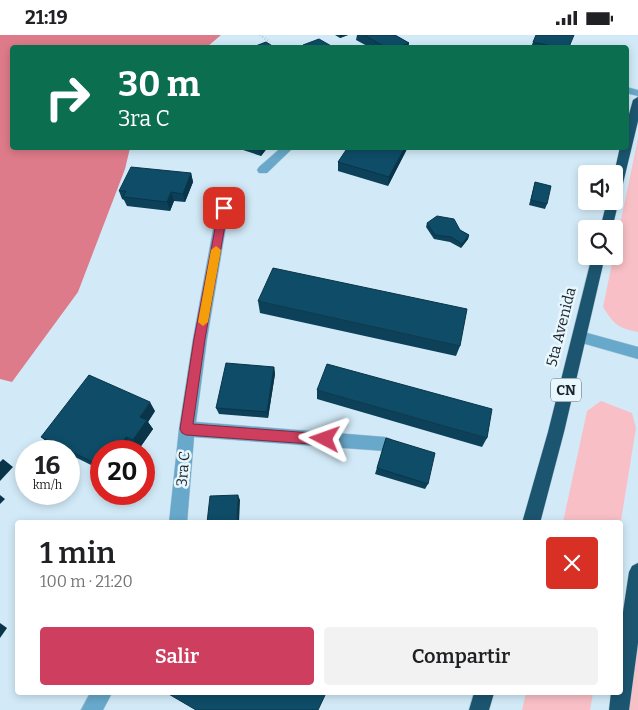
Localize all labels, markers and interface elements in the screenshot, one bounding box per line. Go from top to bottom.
text: 21:19 [25,6,68,29]
text: 30 m [118,63,200,105]
icon: right [35,65,100,130]
text: 3ra C [118,105,170,132]
map controls [578,165,623,265]
button: sound [578,165,623,210]
pin [203,187,245,229]
icon: arrive [210,194,238,222]
button: search [578,220,623,265]
street label: 5ta Avenida [542,285,580,369]
road number: CN [551,379,581,401]
position arrow [298,412,350,464]
speed limit sign: 20 [90,440,155,505]
text: 16 [35,451,60,481]
street label: 3ra C [172,451,194,487]
text: km/h [33,478,62,492]
text: 1 min [40,535,115,571]
button: close [546,537,598,589]
text: 100 m · 21:20 [40,572,133,591]
button: Salir [40,627,314,685]
button: Compartir [324,627,598,685]

